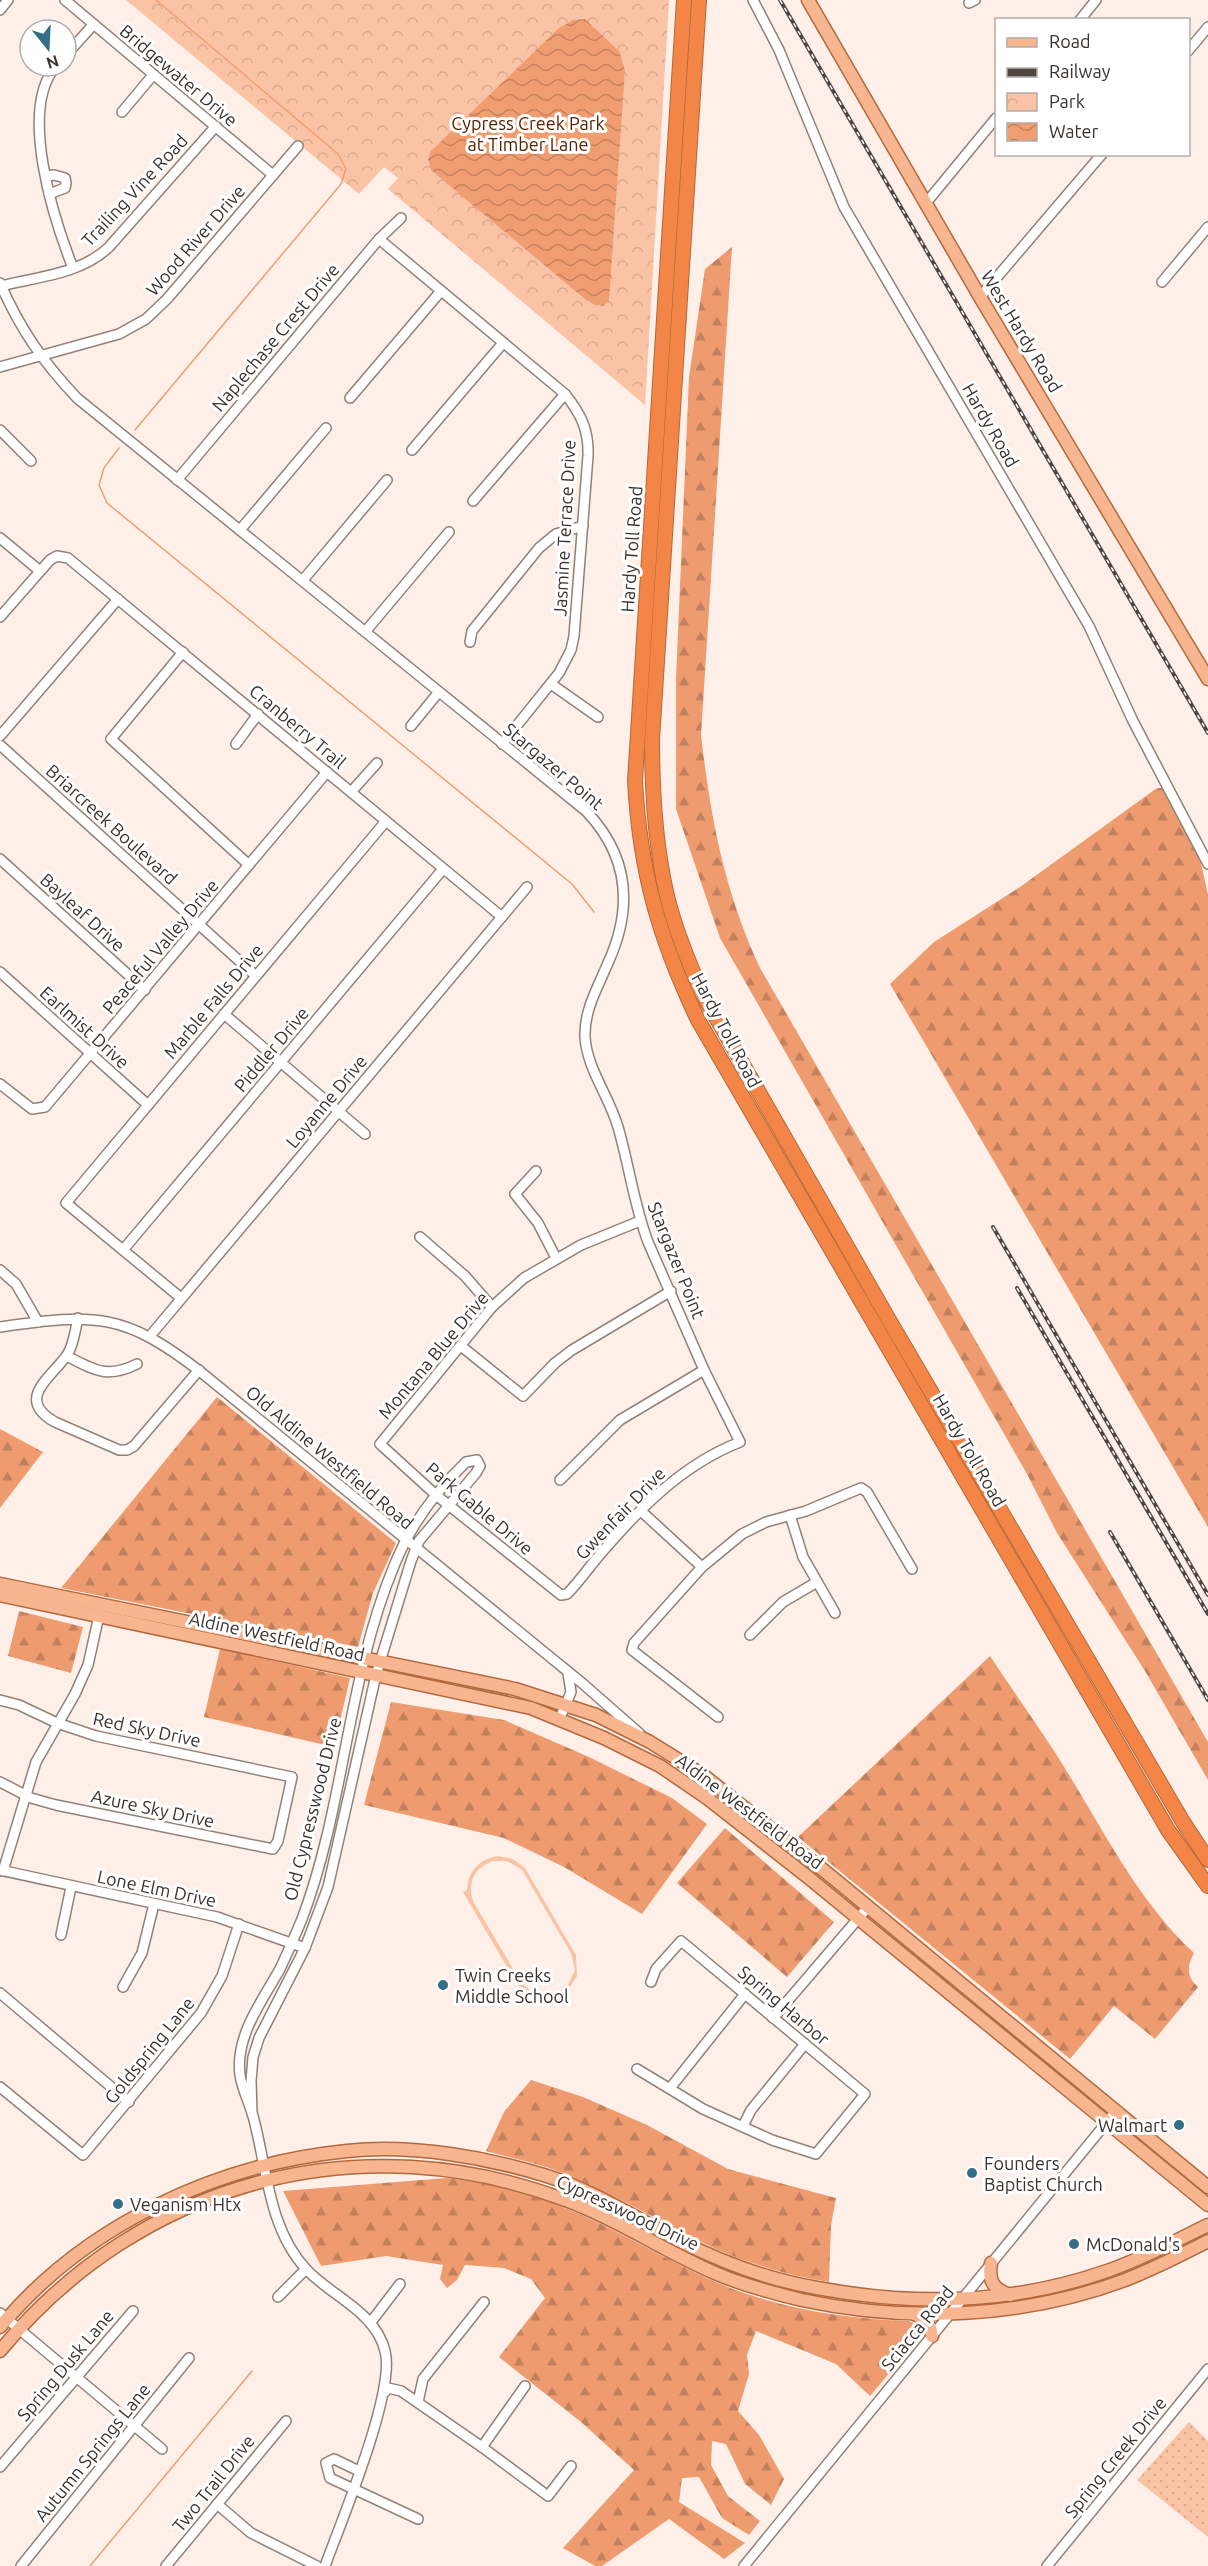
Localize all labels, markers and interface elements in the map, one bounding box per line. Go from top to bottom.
north arrow [18,18,78,78]
legend [995,18,1190,156]
street label: Bridgewater Drive [116,20,242,130]
text: Road [1049,31,1091,51]
text: N [44,52,61,73]
text: Railway [1049,61,1111,81]
text: Park [1049,91,1085,111]
park label: Cypress Creek Park at Timber Lane [451,113,605,154]
text: Water [1049,121,1099,141]
street label: Trailing Vine Road [77,130,191,250]
street label: Wood River Drive [142,181,248,299]
street label: Naplechase Crest Drive [207,259,343,415]
street label: West Hardy Road [978,266,1066,396]
street label: Hardy Road [959,380,1023,470]
street label: Jasmine Terrace Drive [549,439,579,617]
street label: Hardy Toll Road [617,485,645,613]
street label: Cranberry Trail [246,680,350,772]
street label: Stargazer Point [500,719,608,813]
street label: Briarcreek Boulevard [42,760,182,888]
street label: Bayleaf Drive [37,869,129,955]
street label: Peaceful Valley Drive [98,875,222,1017]
street label: Marble Falls Drive [159,940,267,1062]
street label: Hardy Toll Road [688,969,766,1091]
street label: Earlmist Drive [37,982,133,1072]
street label: Piddler Drive [230,1003,312,1095]
street label: Loyanne Drive [281,1051,371,1151]
street label: Stargazer Point [645,1199,709,1321]
street label: Montana Blue Drive [374,1288,492,1422]
street label: Old Aldine Westfield Road [242,1381,418,1533]
street label: Hardy Toll Road [930,1390,1010,1510]
street label: Park Gable Drive [423,1458,537,1558]
street label: Gwenfair Drive [571,1463,669,1563]
street label: Aldine Westfield Road [187,1608,367,1664]
street label: Red Sky Drive [91,1708,203,1750]
street label: Old Cypresswood Drive [280,1715,344,1903]
street label: Aldine Westfield Road [673,1749,827,1873]
street label: Azure Sky Drive [90,1785,216,1831]
street label: Lone Elm Drive [96,1866,218,1910]
street label: Spring Harbor [735,1961,834,2049]
place label: Twin Creeks Middle School [455,1965,569,2006]
marker: Twin Creeks Middle School [436,1978,450,1992]
street label: Goldspring Lane [100,1993,198,2107]
place label: Walmart [1098,2115,1167,2135]
marker: Walmart [1172,2118,1186,2132]
place label: Founders Baptist Church [984,2153,1103,2194]
marker: Founders Baptist Church [965,2166,979,2180]
street label: Cypresswood Drive [554,2170,702,2254]
place label: Veganism Htx [130,2194,241,2214]
marker: Veganism Htx [111,2197,125,2211]
place label: McDonald's [1086,2234,1180,2254]
marker: McDonald's [1067,2237,1081,2251]
street label: Sciacca Road [877,2282,957,2374]
street label: Spring Dusk Lane [13,2305,117,2425]
street label: Autumn Springs Lane [30,2379,154,2525]
street label: Spring Creek Drive [1060,2393,1170,2521]
street label: Two Trail Drive [168,2431,258,2535]

